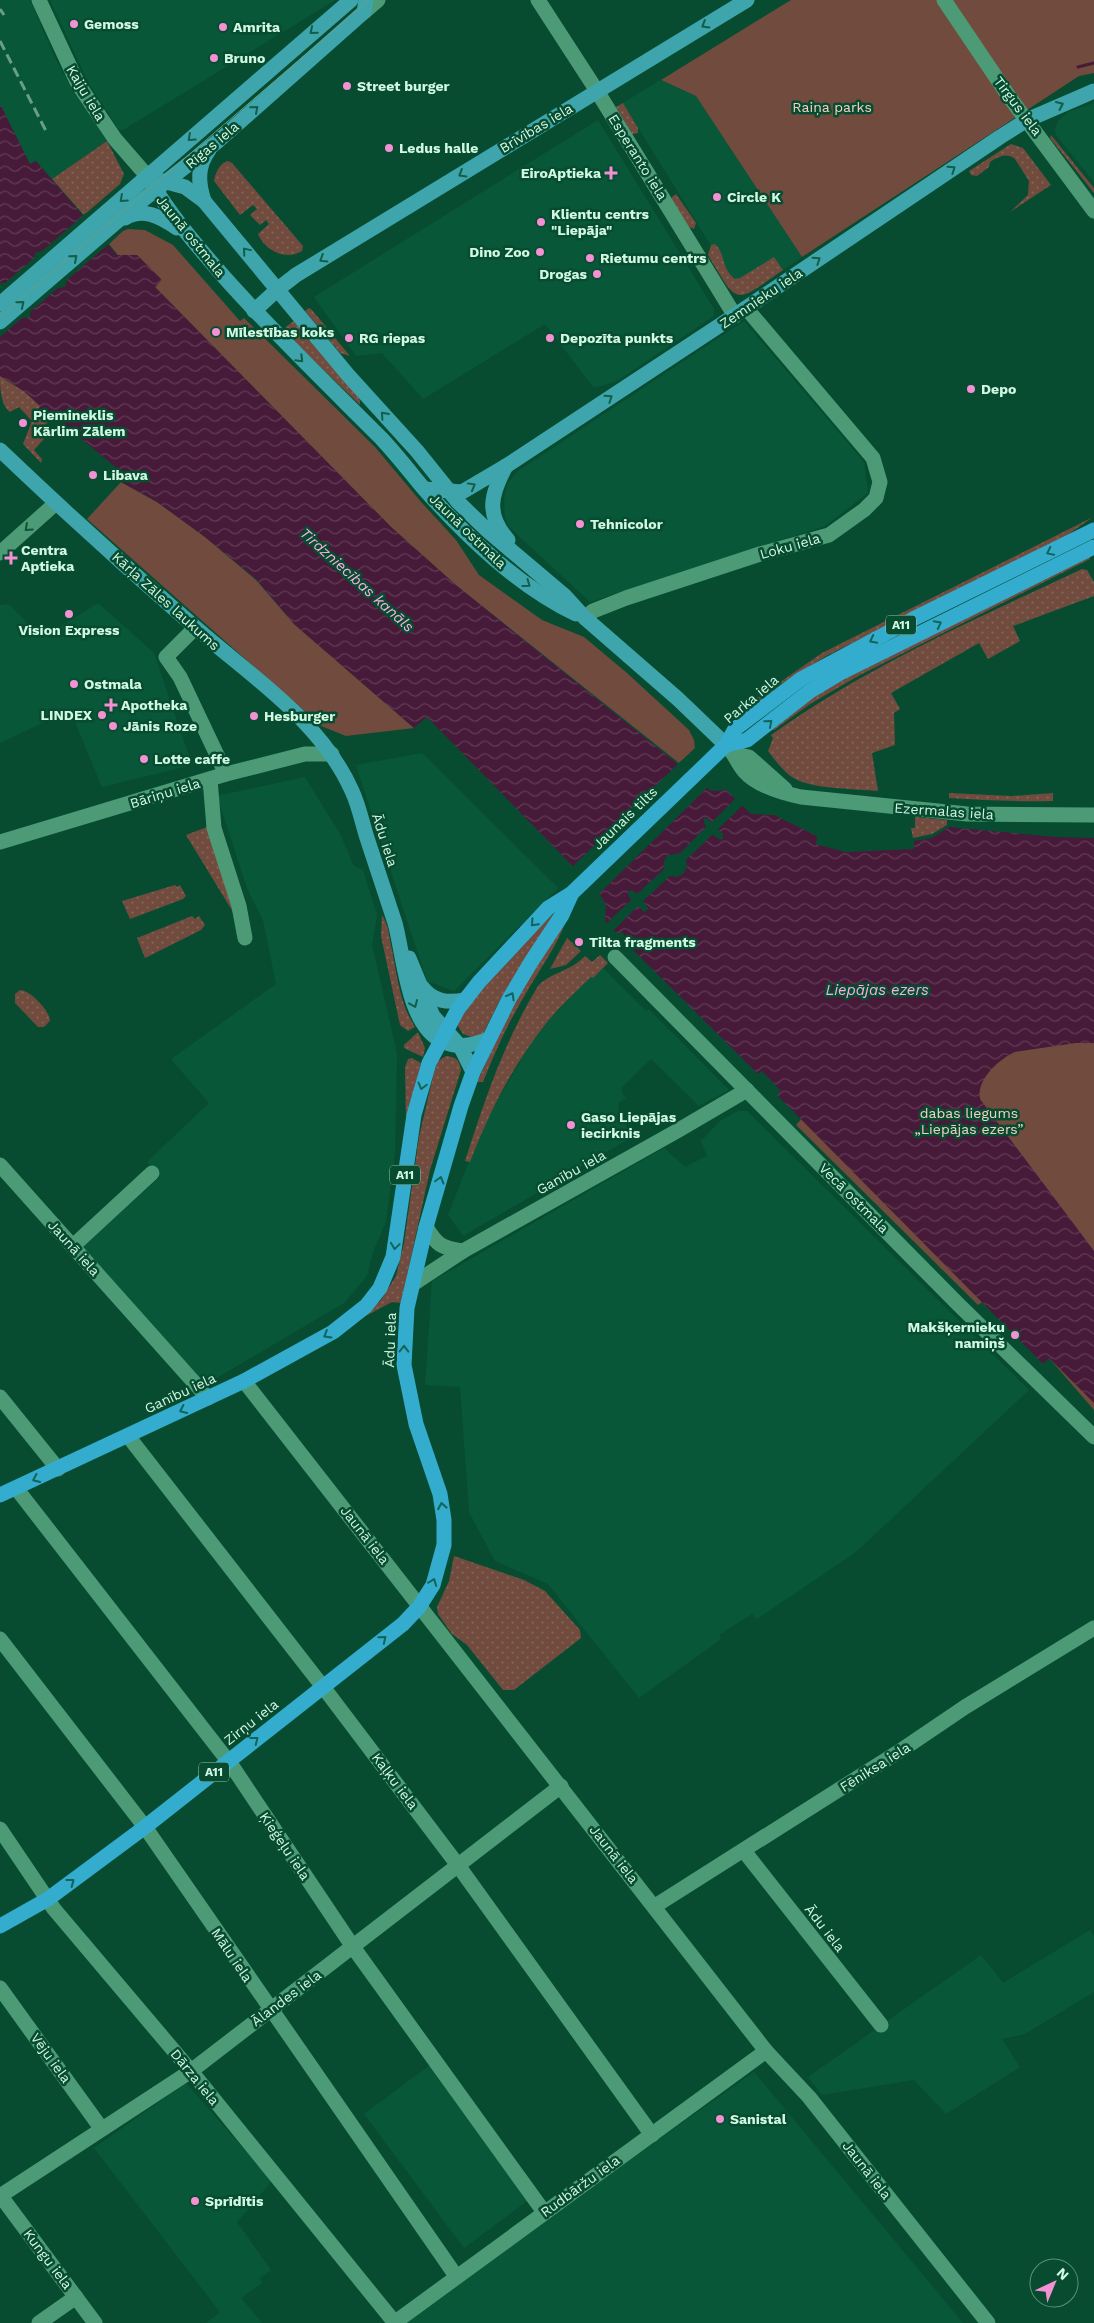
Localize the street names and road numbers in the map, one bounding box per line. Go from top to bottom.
street label: Kaiju iela [63,62,109,124]
street label: Tirgus iela [991,73,1045,139]
street label: Brīvības iela [497,100,576,156]
street label: Esperanto iela [605,111,671,203]
street label: Rīgas iela [182,118,242,172]
street label: Jaunā ostmala [153,192,229,280]
street label: Zemnieku iela [717,265,805,331]
street label: Jaunā ostmala [426,490,510,572]
street label: Loku iela [758,530,822,562]
street label: Kārļa Zāles laukums [108,549,223,654]
road number: A11 [886,616,916,634]
street label: Parka iela [720,672,782,726]
street label: Bāriņu iela [128,775,202,812]
street label: Jaunais tilts [589,783,661,853]
street label: Ezermalas iela [894,800,994,822]
street label: Ādu iela [369,811,401,869]
street label: Ganību iela [534,1146,608,1198]
street label: Vecā ostmala [816,1160,892,1236]
road number: A11 [390,1166,420,1184]
street label: Jaunā iela [45,1217,103,1279]
street label: Ādu iela [381,1312,399,1368]
street label: Ganību iela [142,1370,218,1416]
street label: Jaunā iela [337,1503,393,1567]
street label: Zirņu iela [221,1696,282,1749]
street label: Fēniksa iela [837,1739,913,1795]
street label: Kaļķu iela [368,1750,421,1813]
road number: A11 [199,1762,229,1781]
street label: Ķieģeļu iela [256,1809,314,1884]
street label: Jaunā iela [586,1822,642,1886]
street label: Ādu iela [802,1901,848,1955]
street label: Mālu iela [208,1925,256,1985]
street label: Ālandes iela [248,1967,324,2029]
street label: Vēju iela [28,2030,74,2086]
street label: Dārza iela [168,2046,223,2108]
street label: Jaunā iela [839,2138,895,2202]
street label: Rudbāržu iela [537,2152,623,2220]
street label: Kungu iela [20,2226,76,2292]

